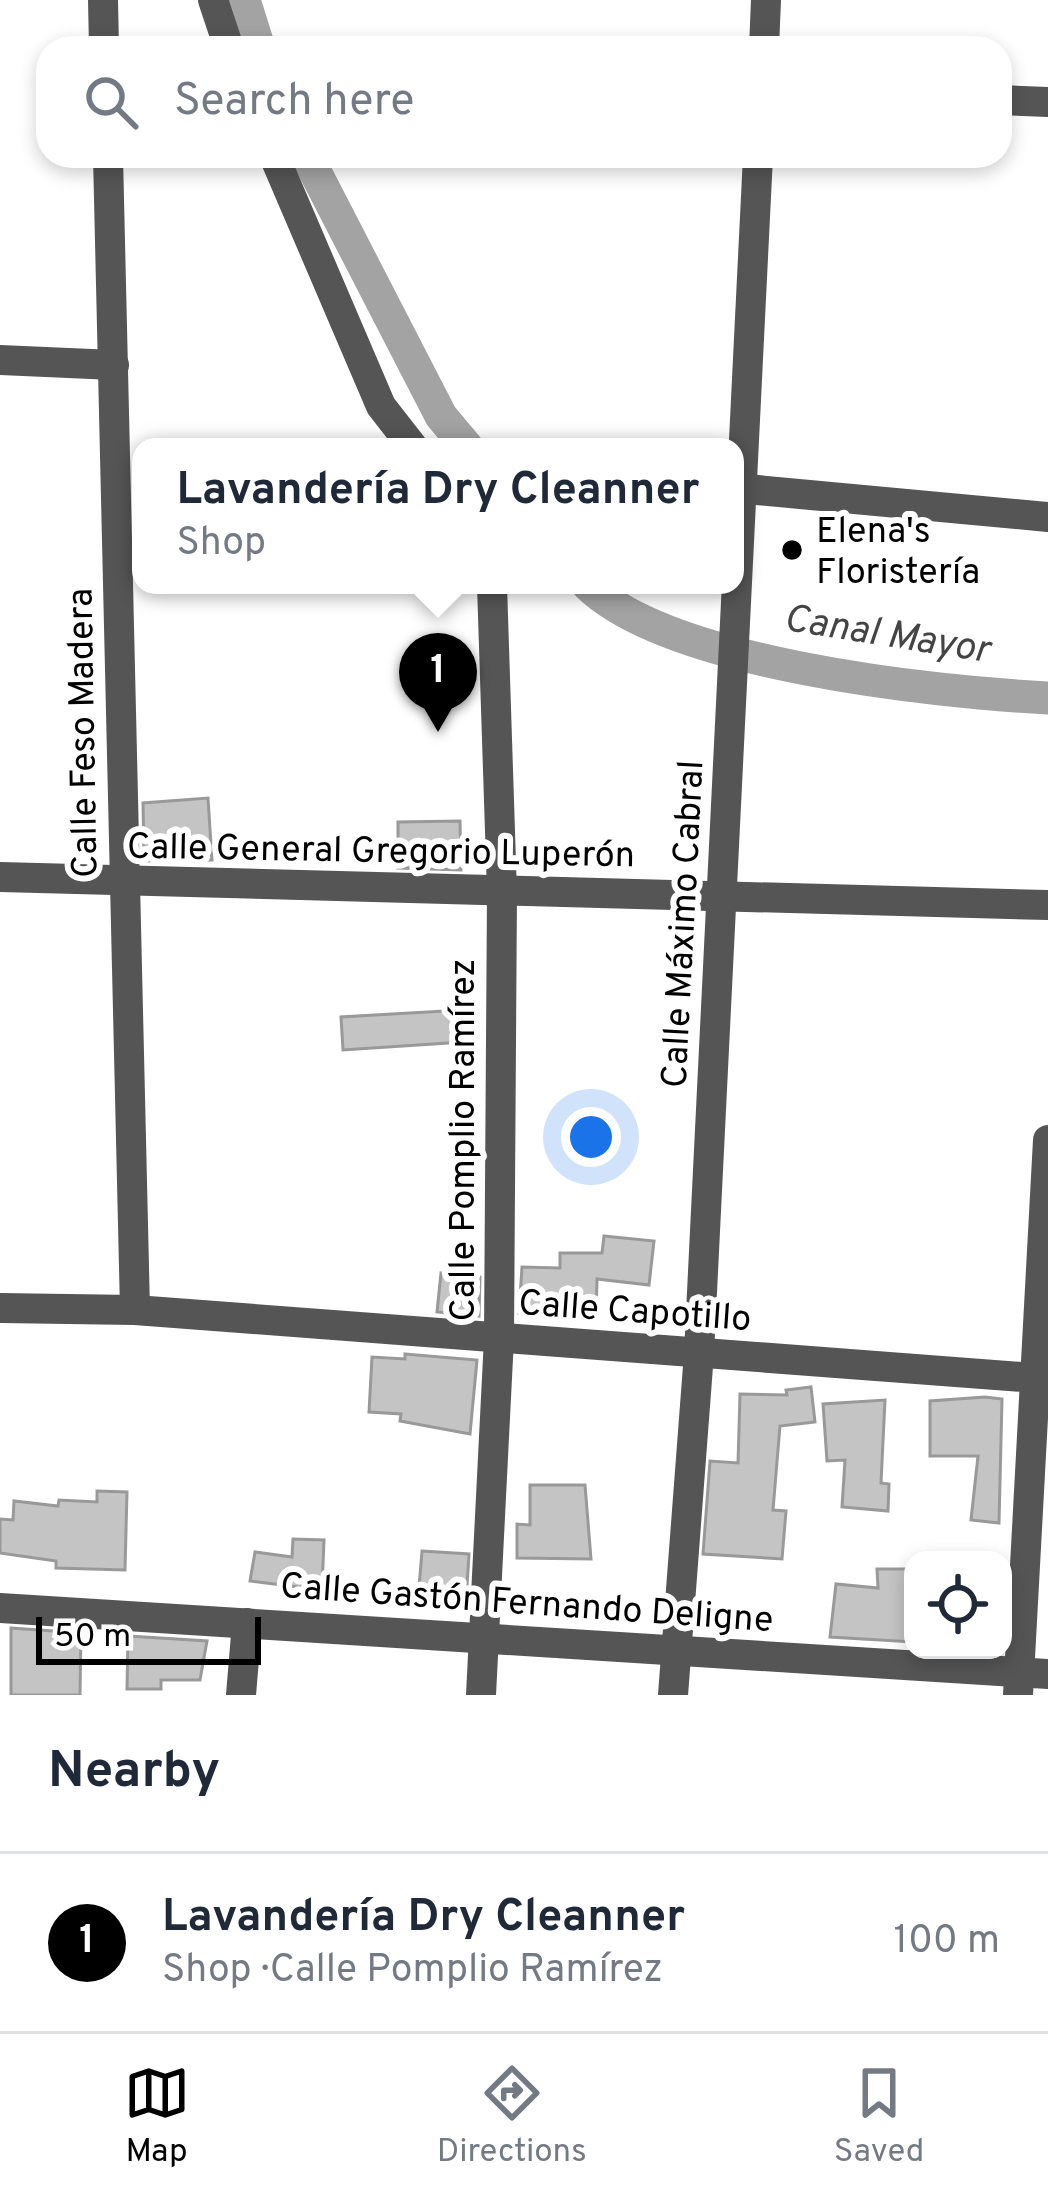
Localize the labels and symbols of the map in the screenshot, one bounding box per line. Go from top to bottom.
place label: Elena's Floristería [816,510,980,597]
marker: Elena's Floristería [779,537,805,563]
street label: Calle Feso Madera [59,588,111,878]
water label: Canal Mayor [780,596,996,677]
pin: 1 [399,633,477,732]
street label: Calle Máximo Cabral [653,759,717,1089]
street label: Calle General Gregorio Luperón [126,826,635,880]
street label: Calle Pomplio Ramírez [442,959,488,1321]
your location [561,1107,621,1167]
street label: Calle Capotillo [517,1282,753,1344]
street label: Calle Gastón Fernando Deligne [279,1565,775,1645]
scale bar [36,1611,261,1664]

